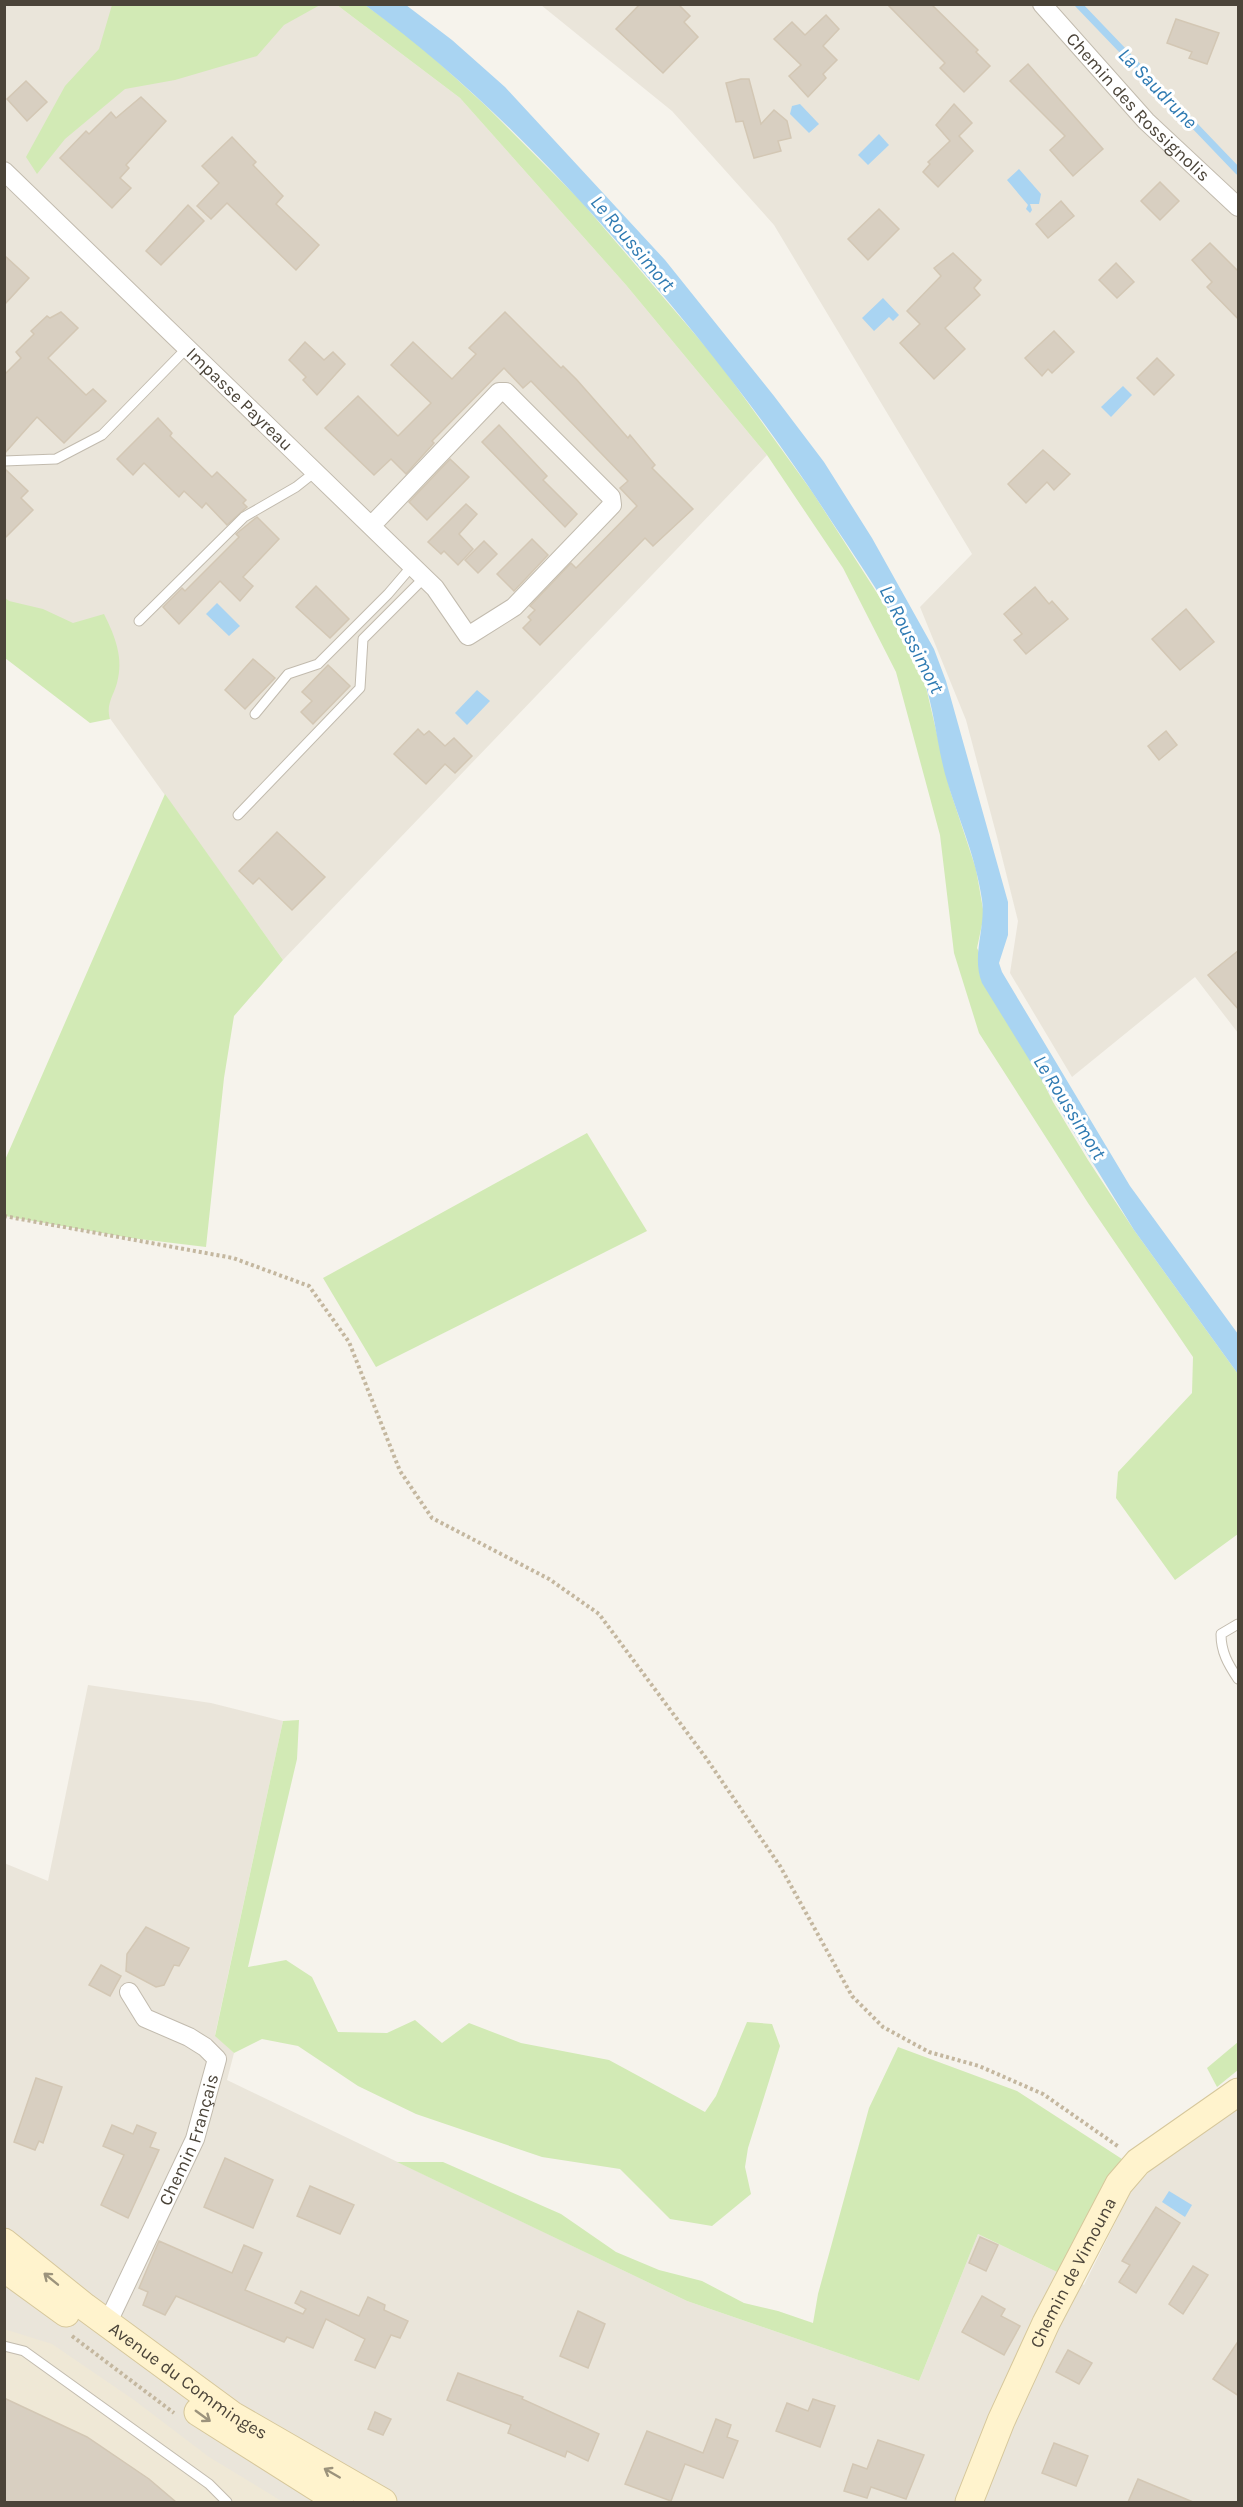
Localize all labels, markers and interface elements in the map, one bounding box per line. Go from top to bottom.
street label: Chemin des Rossignolis [1062,28,1215,186]
water label: La Saudrune [1114,43,1202,133]
water label: Le Roussimort [586,191,680,296]
street label: Impasse Payreau [182,343,298,456]
water label: Le Roussimort [874,581,949,697]
water label: Le Roussimort [1028,1051,1111,1164]
street label: Chemin Français [154,2071,223,2209]
street label: Chemin de Vimouna [1025,2194,1121,2351]
one-way arrow [43,2272,59,2285]
street label: Avenue du Comminges [105,2317,272,2444]
one-way arrow [194,2410,210,2422]
one-way arrow [324,2467,341,2479]

